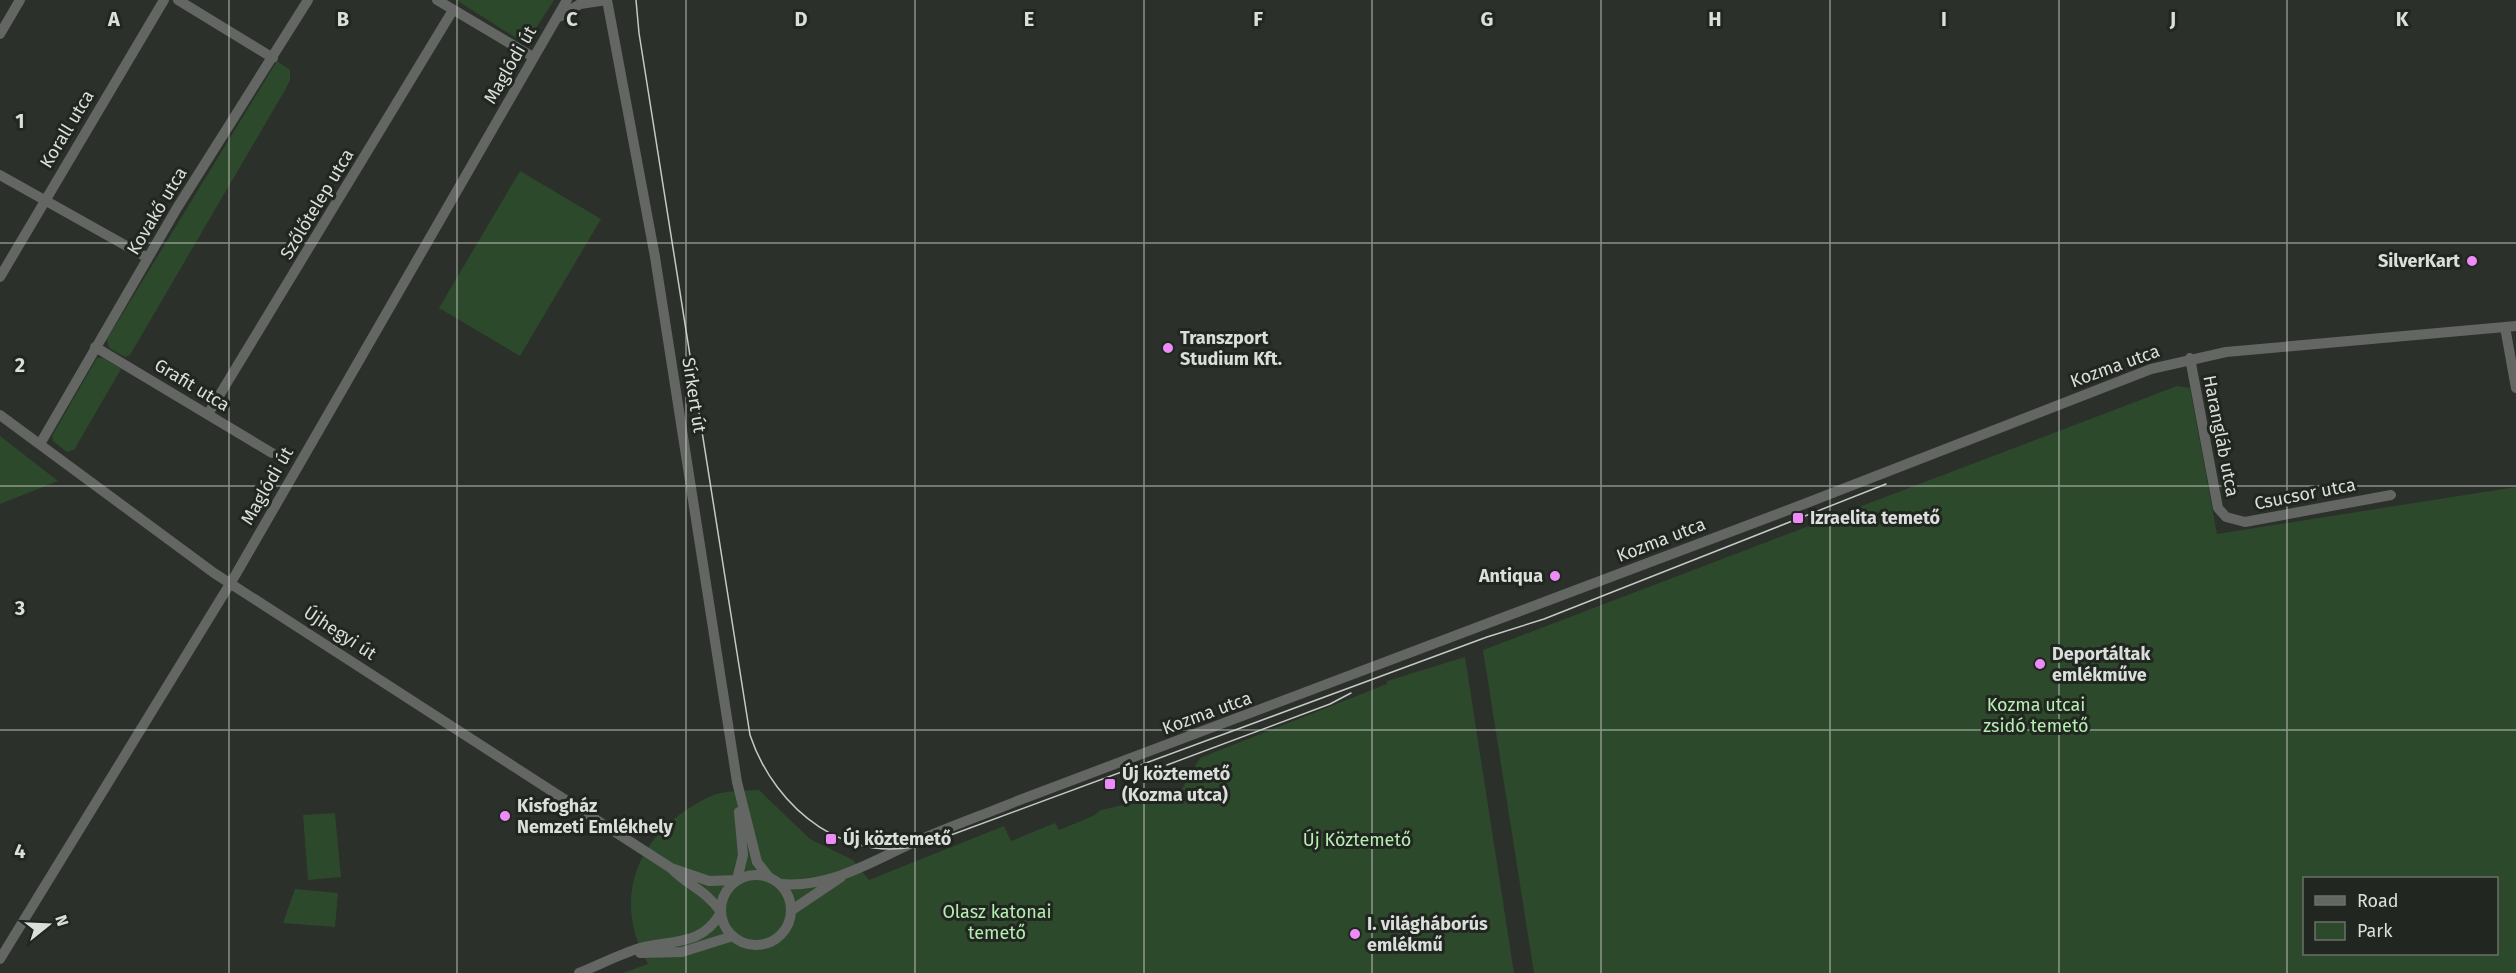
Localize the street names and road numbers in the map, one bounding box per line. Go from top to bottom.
street label: Maglódi út [479,22,541,108]
street label: Korall utca [35,86,99,172]
street label: Szőlőtelep utca [275,145,359,263]
street label: Kovakő utca [122,163,192,259]
street label: Kozma utca [2067,340,2163,392]
street label: Grafit utca [150,354,234,416]
street label: Sírkert út [677,356,711,435]
street label: Harangláb utca [2198,373,2244,499]
street label: Maglódi út [236,443,298,529]
street label: Csucsor utca [2252,473,2358,515]
street label: Kozma utca [1613,513,1709,567]
street label: Újhegyi út [299,601,381,665]
street label: Kozma utca [1159,687,1255,739]

